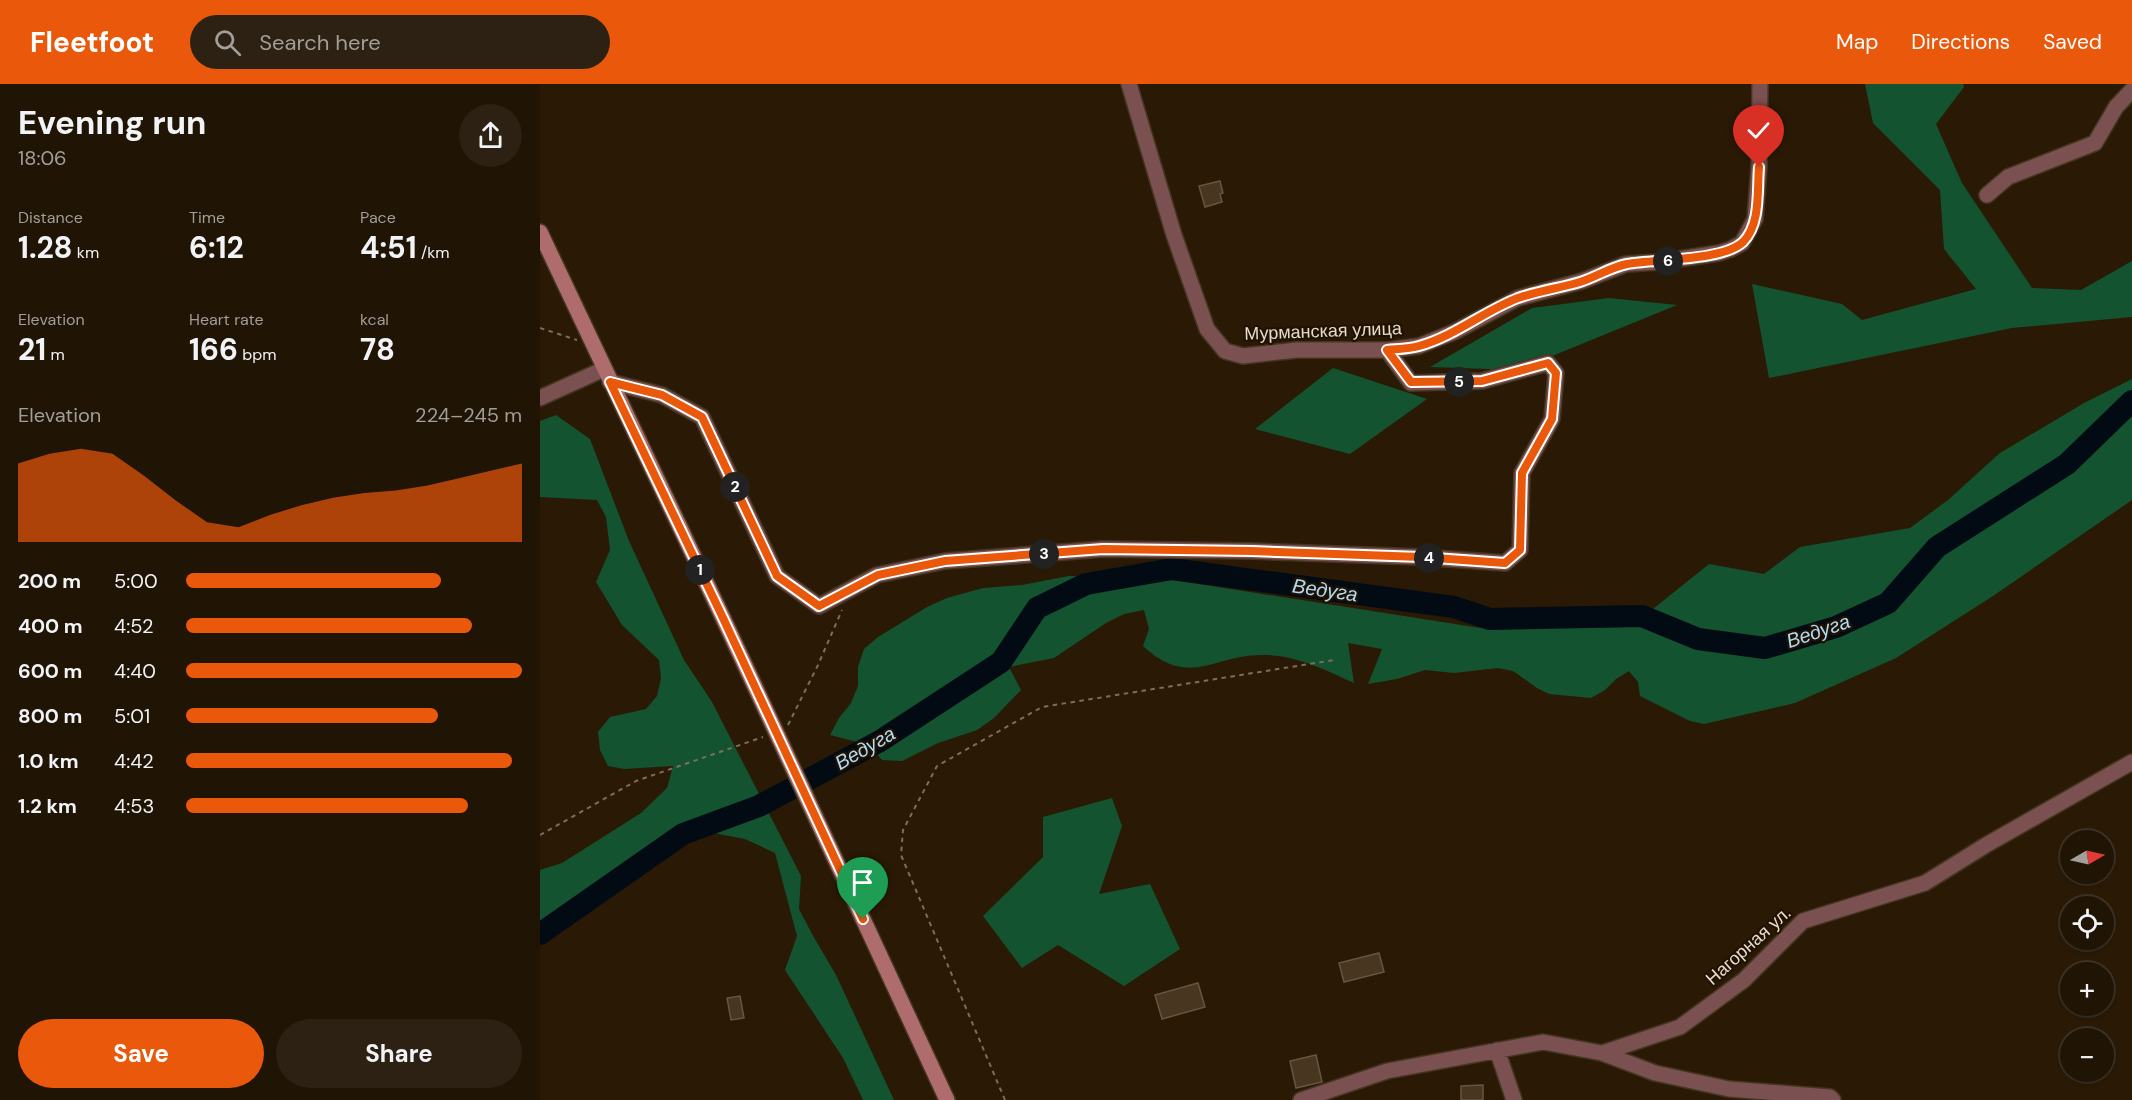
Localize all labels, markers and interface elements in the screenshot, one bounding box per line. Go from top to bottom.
search box [190,15,610,69]
text: Fleetfoot [30,24,154,61]
icon: search [211,26,244,59]
text: Search here [259,28,381,57]
text: Map [1836,28,1878,56]
text: Directions [1911,28,2010,56]
text: Saved [2043,28,2102,56]
text: Evening run [18,101,206,144]
button: share [459,104,522,167]
pin [1733,105,1784,167]
icon: check [1742,114,1775,147]
text: 18:06 [18,145,67,171]
text: Distance [18,207,83,228]
text: Time [189,207,225,228]
text: Pace [360,207,396,228]
text: 1.28 [18,228,73,267]
text: 6:12 [189,228,244,267]
text: 4:51 [360,228,417,267]
text: km [73,242,99,263]
text: /km [417,242,450,263]
pin: 6 [1653,246,1683,276]
text: 6 [1663,250,1673,271]
text: Elevation [18,309,85,330]
text: Heart rate [189,309,264,330]
text: kcal [360,309,389,330]
street label: Мурманская улица [1244,316,1403,346]
text: 21 [18,330,46,369]
text: 166 [189,330,238,369]
text: 78 [360,330,395,369]
text: m [46,344,65,365]
text: bpm [238,344,277,365]
pin: 5 [1444,367,1474,397]
text: 5 [1454,371,1464,392]
text: Elevation [18,402,101,428]
text: 224–245 m [415,402,522,428]
pin: 2 [720,472,750,502]
text: 2 [730,476,740,497]
pin: 3 [1029,539,1059,569]
text: 3 [1039,543,1049,564]
pin: 4 [1414,543,1444,573]
text: 4 [1424,547,1434,568]
pin: 1 [685,555,715,585]
text: 1 [697,559,703,580]
text: 200 m [18,568,81,594]
text: 5:00 [114,568,158,594]
water label: Ведуга [1291,573,1359,607]
water label: Ведуга [1783,608,1853,654]
text: 400 m [18,613,83,639]
text: 4:52 [114,613,154,639]
text: 600 m [18,658,82,684]
text: 4:40 [114,658,156,684]
text: 800 m [18,703,82,729]
text: 5:01 [114,703,150,729]
water label: Ведуга [830,720,900,776]
text: 1.0 km [18,748,79,774]
text: 4:42 [114,748,154,774]
text: 1.2 km [18,793,77,819]
text: 4:53 [114,793,154,819]
north arrow [2060,830,2114,884]
map controls [2060,830,2114,1082]
pin [837,857,888,919]
icon: arrive [846,866,879,899]
button: locate [2060,896,2114,950]
street label: Нагорная ул. [1700,901,1796,991]
button: + [2060,962,2114,1016]
button: Save [18,1019,264,1088]
button: Share [276,1019,522,1088]
button: − [2060,1028,2114,1082]

